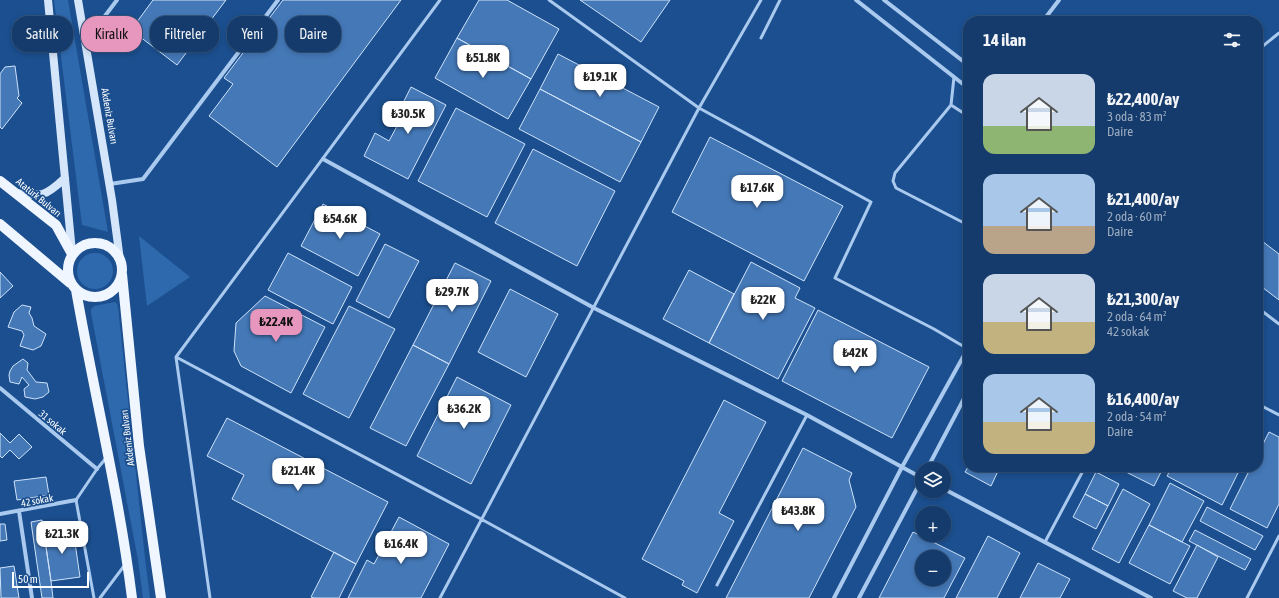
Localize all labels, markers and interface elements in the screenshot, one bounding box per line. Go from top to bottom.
chip: Satılık [12,16,73,52]
chip: Kiralık [81,16,142,52]
chip: Filtreler [150,16,219,52]
chip: Yeni [227,16,277,52]
chip: Daire [285,16,341,52]
icon: filters [1221,29,1243,51]
text: 14 ilan [983,30,1026,50]
pin: ₺51.8K [450,45,516,79]
text: ₺51.8K [466,50,500,65]
pin: ₺19.1K [567,64,633,98]
text: ₺19.1K [583,69,617,84]
street label: Akdeniz Bulvarı [99,87,120,145]
text: ₺22,400/ay [1107,89,1179,109]
icon: home [1015,90,1063,138]
pin: ₺30.5K [375,101,441,135]
text: ₺30.5K [391,106,425,121]
text: 3 oda · 83 m² [1107,109,1167,124]
text: Daire [1107,124,1133,139]
pin: ₺17.6K [724,175,790,209]
street label: Atatürk Bulvarı [14,176,63,219]
text: ₺17.6K [740,180,774,195]
text: ₺21,400/ay [1107,189,1179,209]
icon: home [1015,190,1063,238]
pin: ₺54.6K [307,206,373,240]
text: 2 oda · 60 m² [1107,209,1167,224]
text: ₺54.6K [323,211,357,226]
text: Daire [1107,224,1133,239]
pin: ₺29.7K [419,279,485,313]
text: ₺29.7K [435,284,469,299]
pin: ₺22K [739,287,787,321]
text: ₺21,300/ay [1107,289,1179,309]
icon: home [1015,290,1063,338]
text: ₺22K [750,292,776,307]
pin: ₺22.4K [243,309,309,343]
text: 2 oda · 64 m² [1107,309,1167,324]
text: ₺22.4K [259,314,293,329]
text: 42 sokak [1107,324,1149,339]
pin: ₺42K [831,340,879,374]
text: ₺42K [842,345,868,360]
text: ₺16,400/ay [1107,389,1179,409]
icon: home [1015,390,1063,438]
pin: ₺36.2K [431,396,497,430]
text: ₺36.2K [447,401,481,416]
street label: 31 sokak [37,408,69,437]
street label: Akdeniz Bulvarı [119,409,136,467]
text: 2 oda · 54 m² [1107,409,1167,424]
text: Daire [1107,424,1133,439]
pin: ₺21.4K [265,458,331,492]
map controls [915,462,951,586]
button: layers [915,462,951,498]
text: ₺21.4K [281,463,315,478]
street label: 42 sokak [20,492,55,509]
pin: ₺43.8K [765,498,831,532]
text: ₺43.8K [781,503,815,518]
button: + [915,506,951,542]
pin: ₺21.3K [29,521,95,555]
text: ₺21.3K [45,526,79,541]
pin: ₺16.4K [368,531,434,565]
text: ₺16.4K [384,536,418,551]
button: − [915,550,951,586]
scale bar [12,570,89,589]
text: 50 m [18,573,38,585]

